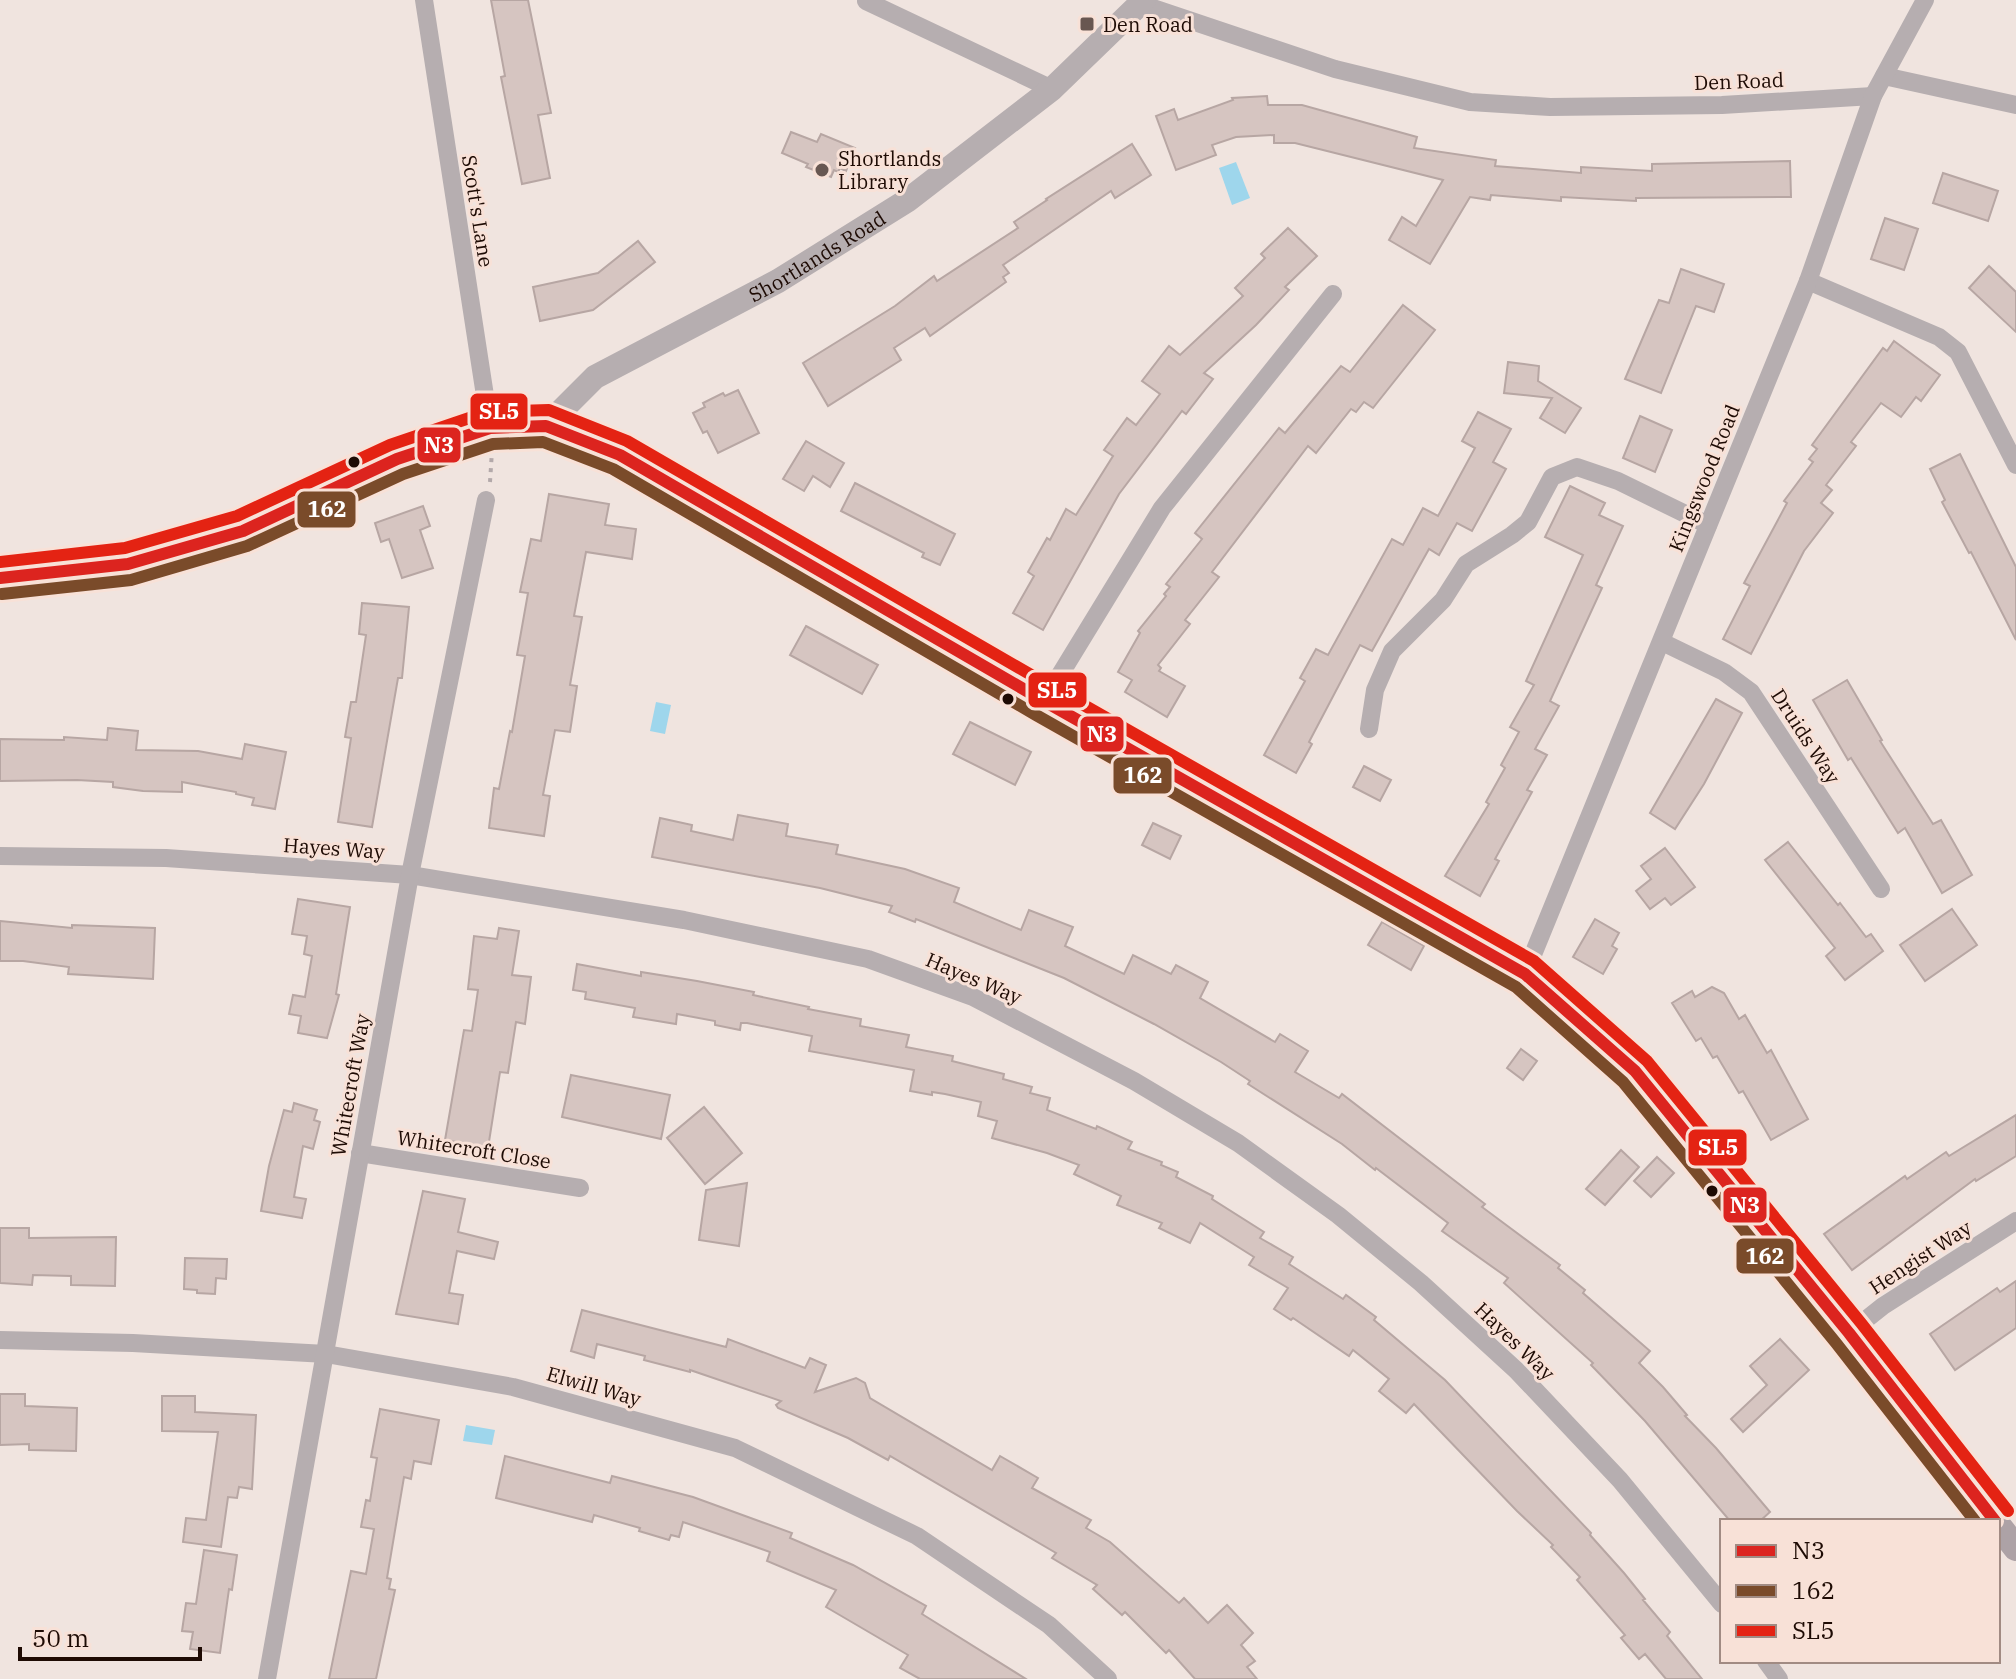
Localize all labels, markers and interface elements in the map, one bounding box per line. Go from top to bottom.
place label: Den Road [1103,11,1193,38]
marker: Den Road [1078,15,1096,33]
street label: Den Road [1694,66,1784,96]
place label: Shortlands Library [838,145,941,195]
street label: Scott's Lane [456,153,500,269]
marker: Shortlands Library [813,161,831,179]
street label: Shortlands Road [744,204,890,308]
line badge: SL5 [469,392,529,431]
text: SL5 [479,396,519,425]
street label: Kingswood Road [1662,400,1746,556]
line badge: N3 [416,426,462,464]
text: N3 [424,430,454,459]
unlabelled marker [346,454,362,470]
line badge: 162 [296,490,357,529]
text: 162 [307,494,347,523]
line badge: SL5 [1027,671,1088,709]
text: SL5 [1037,675,1077,704]
street label: Druids Way [1765,683,1847,789]
unlabelled marker [1000,691,1016,707]
line badge: N3 [1079,715,1125,753]
text: N3 [1087,719,1117,748]
line badge: 162 [1112,756,1173,795]
text: 162 [1123,760,1163,789]
street label: Hayes Way [282,831,386,865]
street label: Hayes Way [922,946,1026,1010]
street label: Whitecroft Way [324,1011,376,1158]
street label: Whitecroft Close [395,1123,553,1175]
line badge: SL5 [1687,1128,1748,1167]
text: SL5 [1698,1132,1738,1161]
unlabelled marker [1704,1183,1720,1199]
line badge: N3 [1722,1186,1768,1224]
text: N3 [1730,1190,1760,1219]
street label: Hengist Way [1863,1214,1977,1300]
line badge: 162 [1735,1237,1795,1275]
text: 162 [1745,1241,1785,1270]
street label: Hayes Way [1469,1296,1561,1386]
street label: Elwill Way [544,1360,645,1412]
legend [1720,1519,2000,1663]
text: N3 [1792,1534,1825,1566]
text: 162 [1792,1574,1835,1606]
scale bar [20,1611,200,1661]
text: SL5 [1792,1614,1835,1646]
text: 50 m [32,1622,89,1654]

